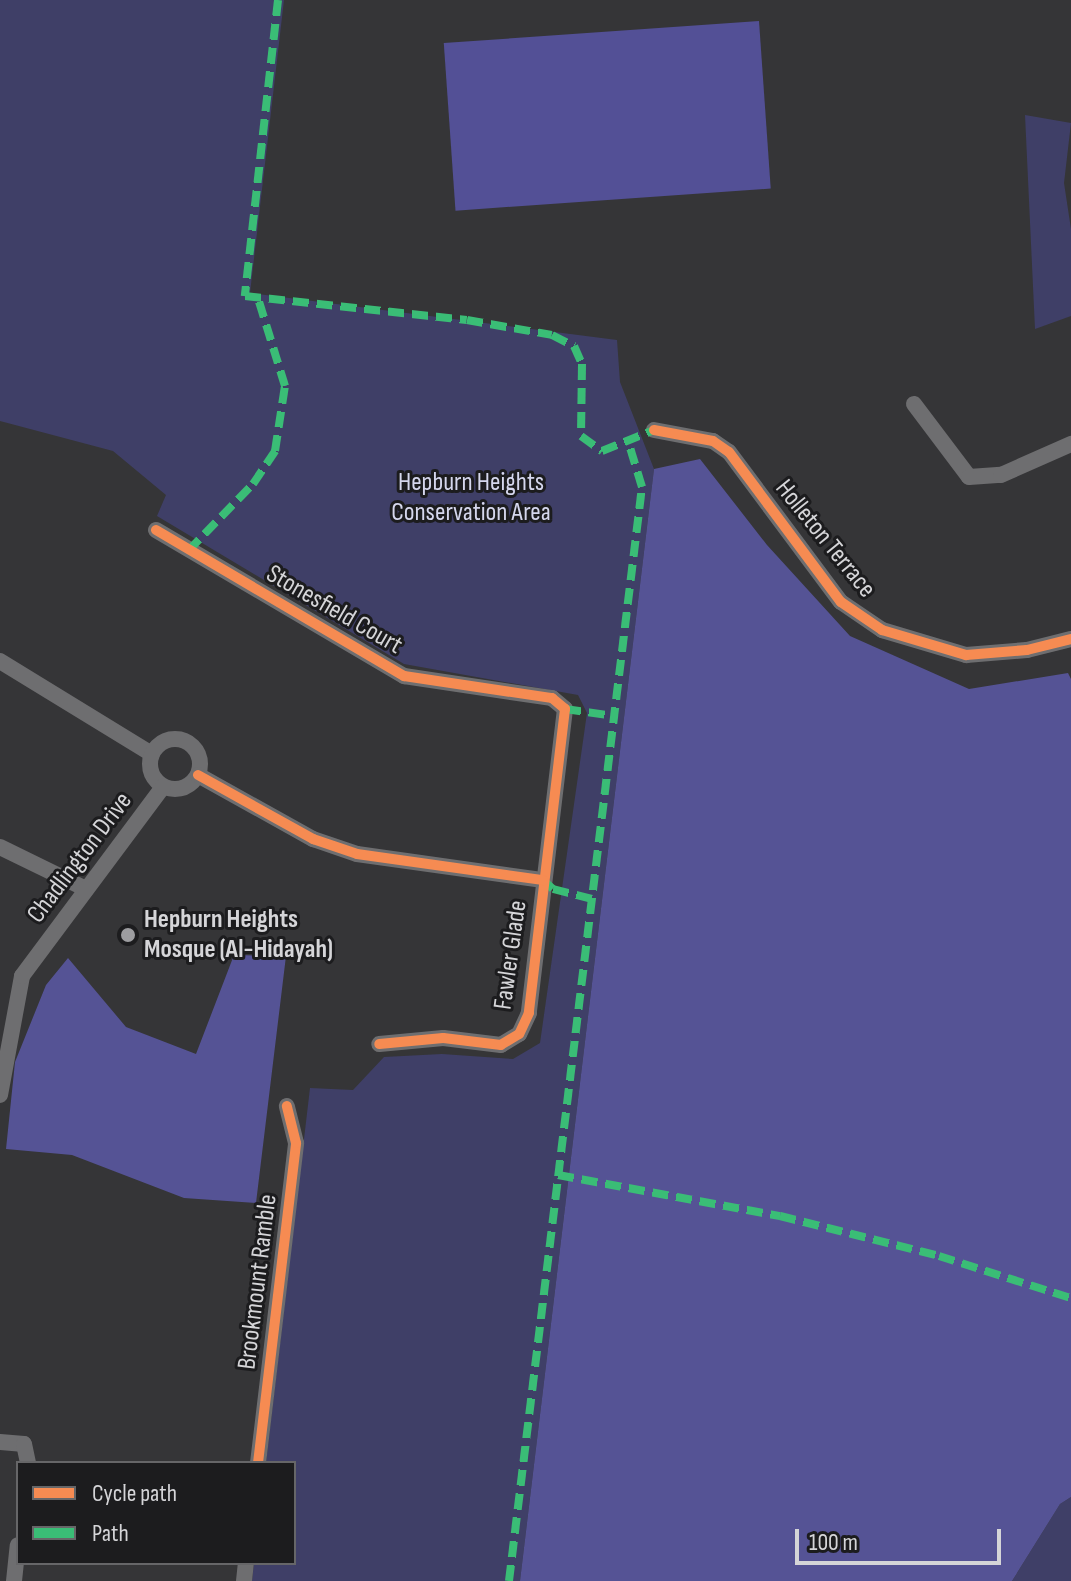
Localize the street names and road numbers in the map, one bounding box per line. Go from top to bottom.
street label: Holleton Terrace [768,474,882,604]
street label: Stonesfield Court [260,559,408,661]
street label: Chadlington Drive [21,787,139,929]
street label: Fawler Glade [488,898,534,1012]
street label: Brookmount Ramble [232,1193,284,1371]

